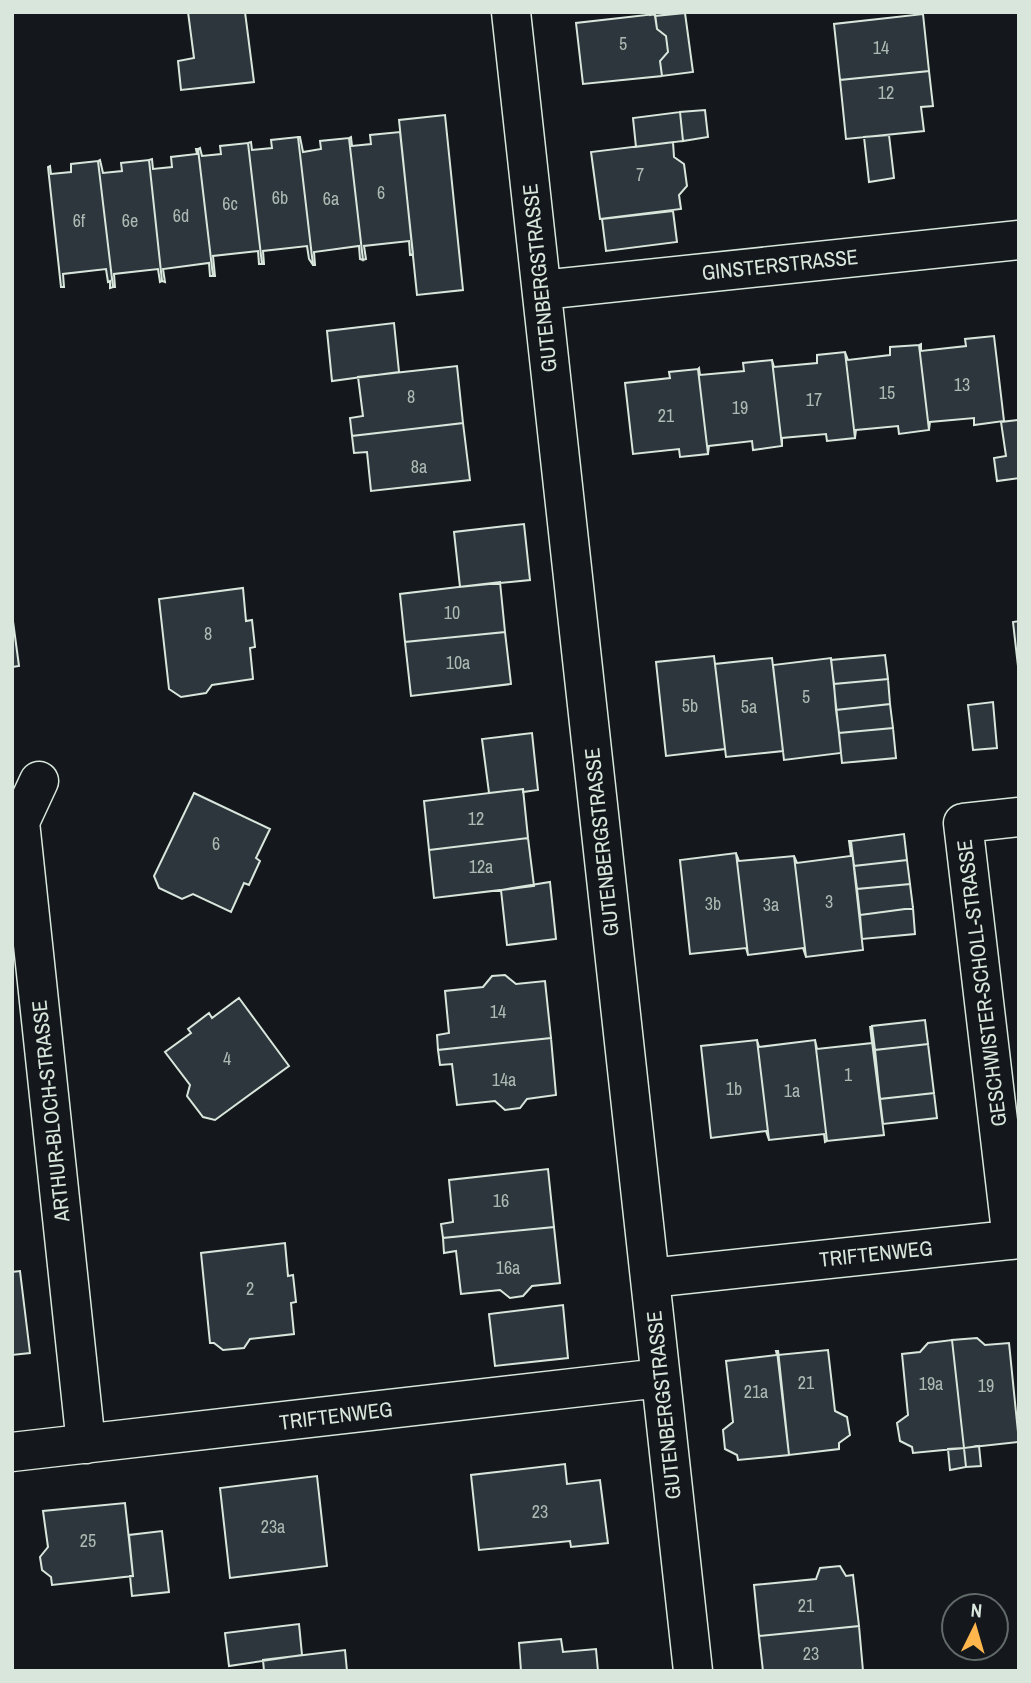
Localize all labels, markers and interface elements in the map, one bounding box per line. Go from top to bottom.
house number: 5 [619,31,627,56]
house number: 14 [873,35,889,60]
house number: 12 [878,80,894,105]
house number: 7 [636,162,644,187]
house number: 6 [377,180,385,205]
street label: GUTENBERGSTRASSE [515,182,564,374]
house number: 6b [272,185,288,210]
house number: 6a [323,186,339,211]
house number: 6c [222,191,238,216]
house number: 6d [173,203,189,228]
house number: 6f [73,208,86,233]
house number: 6e [122,208,138,233]
street label: GINSTERSTRASSE [700,242,860,287]
house number: 13 [954,372,970,397]
house number: 15 [879,380,895,405]
house number: 8 [407,384,415,409]
house number: 17 [806,387,822,412]
house number: 19 [732,395,748,420]
house number: 21 [658,403,675,428]
house number: 8a [411,454,427,479]
house number: 10 [444,600,460,625]
house number: 8 [204,621,212,646]
house number: 10a [446,650,470,675]
house number: 5 [802,684,810,709]
house number: 5b [682,693,698,718]
house number: 5a [741,694,757,719]
street label: GUTENBERGSTRASSE [577,746,626,938]
house number: 12 [468,806,484,831]
house number: 6 [212,831,220,856]
street label: GESCHWISTER-SCHOLL-STRASSE [950,838,1014,1128]
house number: 12a [469,854,493,879]
house number: 3 [825,889,833,914]
house number: 3b [705,891,721,916]
house number: 3a [763,892,779,917]
street label: ARTHUR-BLOCH-STRASSE [24,999,77,1224]
house number: 14 [490,999,506,1024]
house number: 4 [223,1046,231,1071]
house number: 1 [844,1062,853,1087]
house number: 14a [492,1067,516,1092]
house number: 1b [726,1076,742,1101]
house number: 1a [784,1078,800,1103]
house number: 16 [493,1188,509,1213]
street label: TRIFTENWEG [818,1233,934,1274]
house number: 16a [496,1255,520,1280]
house number: 2 [246,1276,254,1301]
street label: GUTENBERGSTRASSE [639,1309,688,1501]
house number: 21 [798,1370,815,1395]
house number: 19a [919,1371,943,1396]
house number: 19 [978,1373,994,1398]
house number: 21a [744,1379,768,1404]
street label: TRIFTENWEG [278,1394,394,1437]
house number: 23 [532,1499,548,1524]
house number: 23a [261,1514,285,1539]
house number: 25 [80,1528,96,1553]
north arrow [940,1592,1010,1662]
house number: 21 [798,1593,815,1618]
text: N [970,1597,983,1624]
house number: 23 [803,1641,819,1666]

